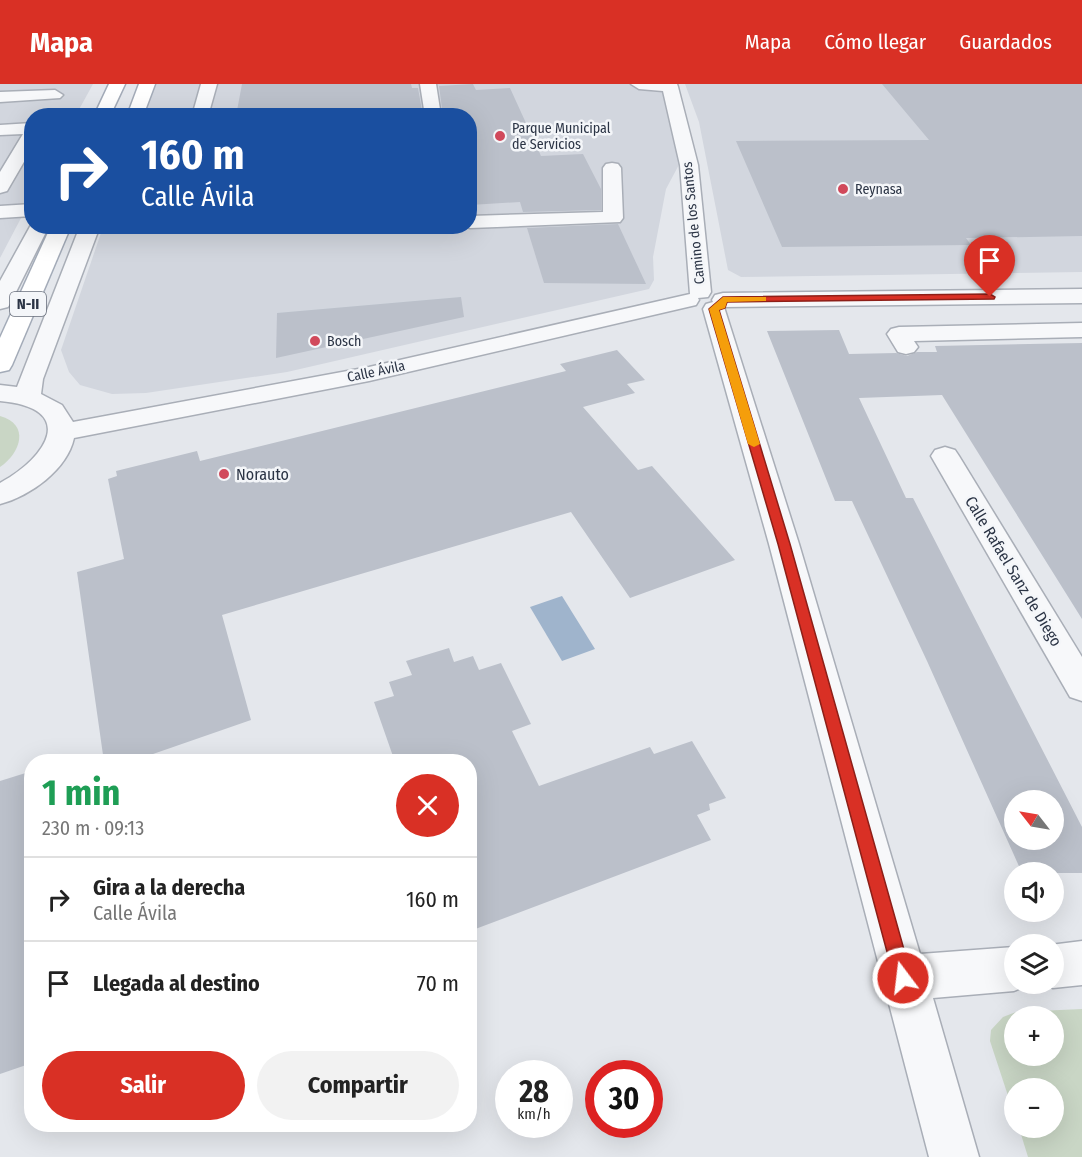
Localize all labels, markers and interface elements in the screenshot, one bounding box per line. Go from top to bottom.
text: Mapa [30,26,93,59]
text: Mapa [745,29,791,55]
text: Cómo llegar [824,29,926,55]
text: Guardados [959,29,1052,55]
place label: Parque Municipal de Servicios [512,120,611,153]
marker: Parque Municipal de Servicios [493,129,507,143]
text: 160 m [141,130,244,180]
icon: right [42,132,120,210]
street label: Camino de los Santos [679,161,708,285]
text: Calle Ávila [141,181,254,213]
place label: Reynasa [855,181,903,198]
marker: Reynasa [836,182,850,196]
pin [964,235,1015,297]
icon: arrive [973,244,1006,277]
road number: N-II [10,292,46,316]
place label: Bosch [327,333,361,350]
marker: Bosch [308,334,322,348]
street label: Calle Ávila [345,356,407,386]
place label: Norauto [236,465,289,484]
marker: Norauto [217,467,231,481]
street label: Calle Rafael Sanz de Diego [961,493,1066,650]
text: 1 min [42,771,120,815]
button: close [396,774,459,837]
north arrow [1004,790,1064,850]
map controls [1004,790,1064,1138]
text: 230 m · 09:13 [42,816,144,840]
button: sound [1004,862,1064,922]
text: Gira a la derecha [93,874,245,901]
icon: right [42,883,75,916]
text: 160 m [406,886,459,913]
text: Calle Ávila [93,901,177,925]
button: layers [1004,934,1064,994]
position arrow [871,946,935,1010]
icon: arrive [42,967,75,1000]
text: Llegada al destino [93,970,260,997]
text: 70 m [417,970,459,997]
button: + [1004,1006,1064,1066]
button: Salir [42,1051,245,1120]
button: Compartir [257,1051,459,1120]
speed limit sign: 30 [585,1060,663,1138]
text: 28 [519,1074,549,1110]
button: − [1004,1078,1064,1138]
text: km/h [517,1105,551,1123]

